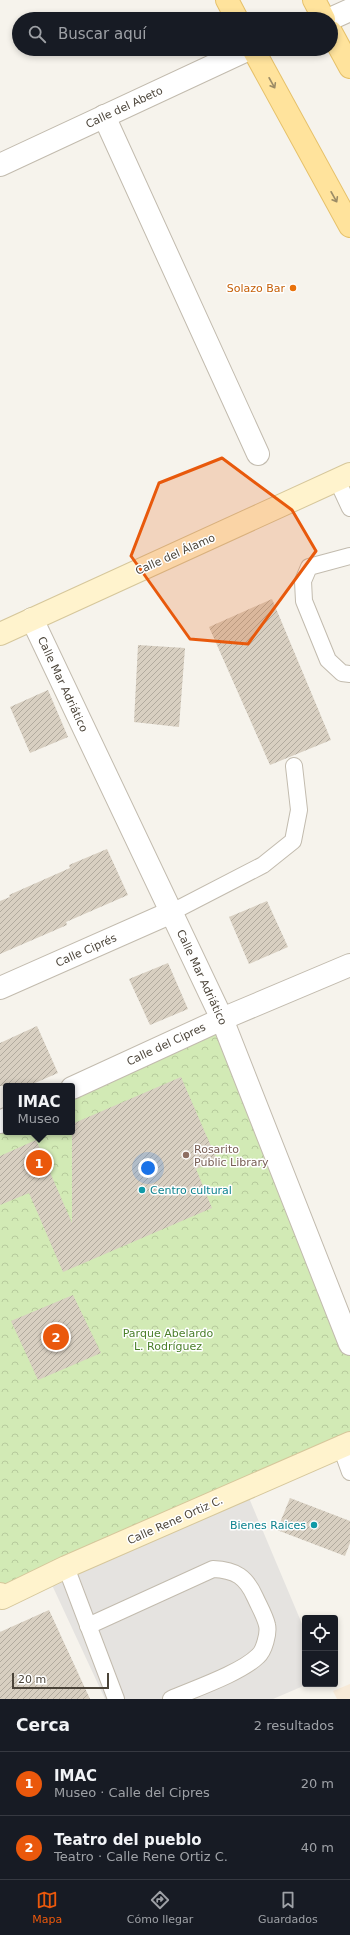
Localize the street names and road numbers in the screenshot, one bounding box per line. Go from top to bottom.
street label: Calle del Abeto [84,84,165,131]
street label: Calle del Álamo [133,531,217,578]
street label: Calle Mar Adriático [35,634,90,734]
street label: Calle Mar Adriático [174,927,229,1027]
street label: Calle Ciprés [54,931,119,970]
street label: Calle del Cipres [125,1020,208,1068]
street label: Calle Rene Ortiz C. [126,1494,225,1547]

